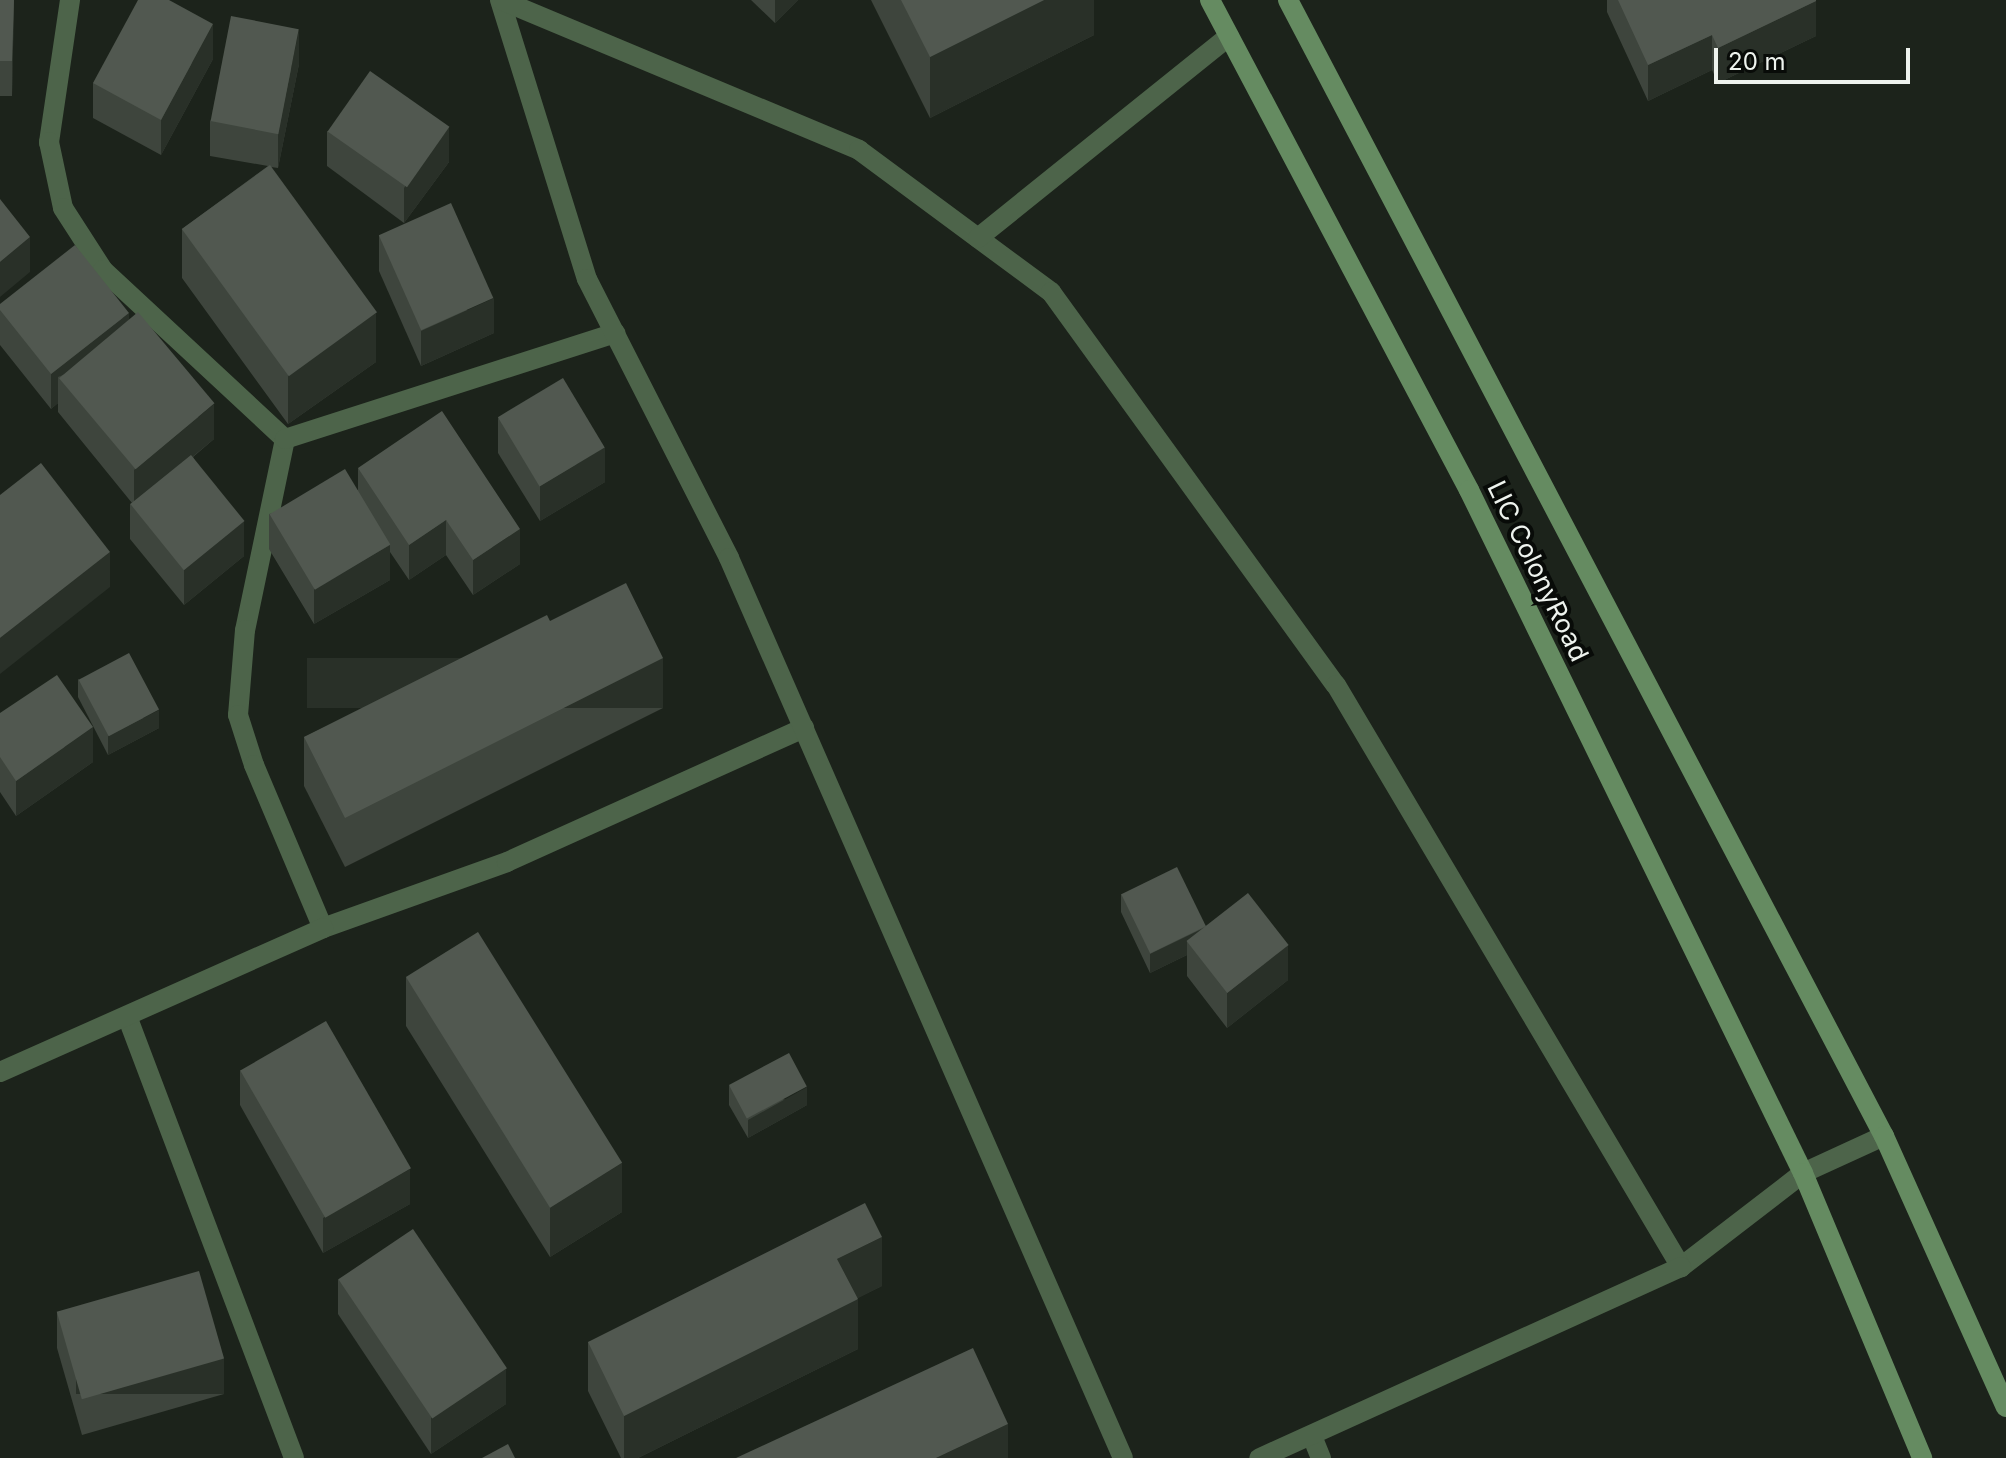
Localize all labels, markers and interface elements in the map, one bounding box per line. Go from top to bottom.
scale bar [1718,32,1914,82]
text: 20 m [1728,47,1786,76]
street label: LIC ColonyRoad [1481,476,1595,666]

